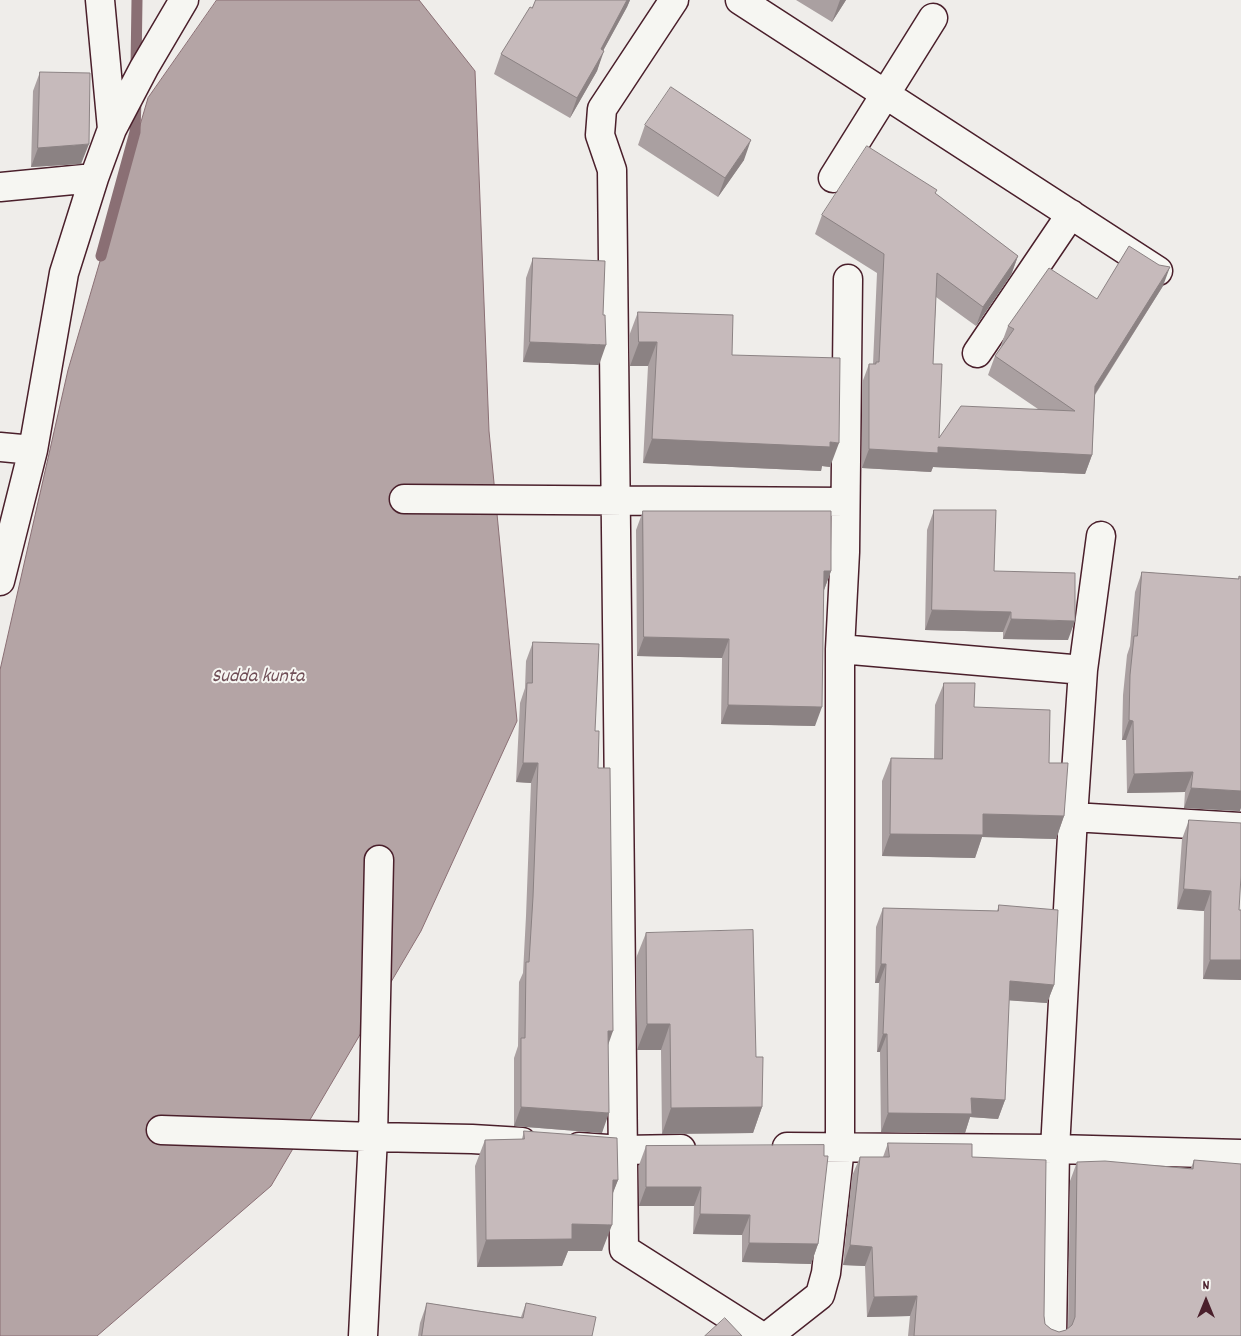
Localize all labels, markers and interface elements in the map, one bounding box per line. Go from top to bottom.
water label: Sudda kunta [212,666,304,690]
north arrow [1181,1276,1231,1326]
text: N [1203,1276,1209,1296]

